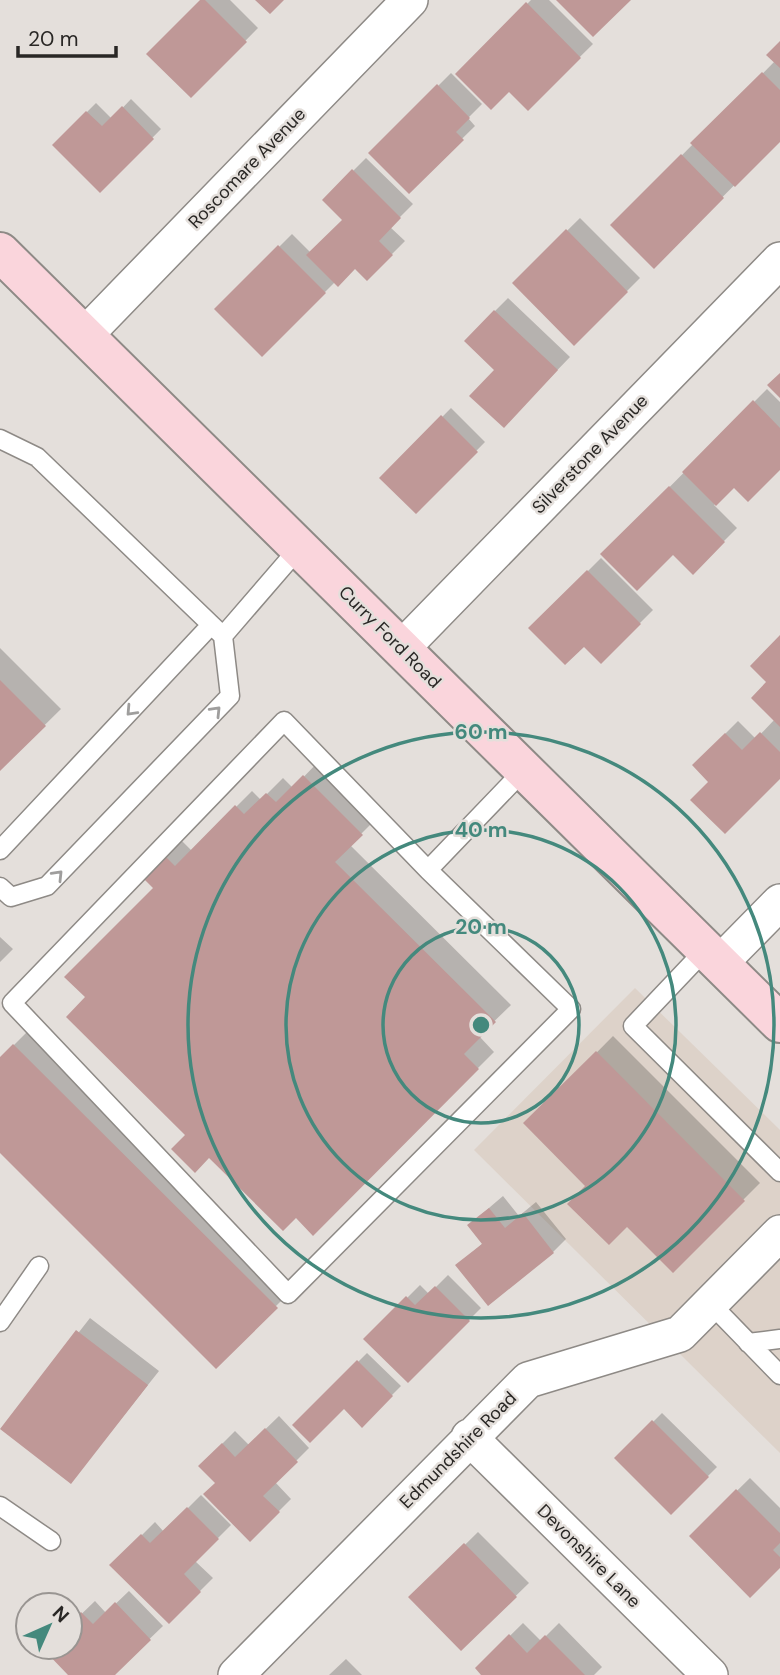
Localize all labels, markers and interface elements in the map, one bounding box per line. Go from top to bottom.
scale bar [18,14,116,58]
text: 20 m [28,25,79,53]
street label: Roscomare Avenue [183,102,311,234]
street label: Silverstone Avenue [527,389,653,519]
street label: Curry Ford Road [334,581,446,693]
one-way arrow [126,703,139,716]
one-way arrow [207,706,220,719]
text: 60 m [455,718,507,746]
text: 40 m [454,816,508,844]
one-way arrow [50,870,63,883]
text: 20 m [455,913,507,941]
centre of rings [469,1013,493,1037]
street label: Edmundshire Road [394,1386,522,1514]
street label: Devonshire Lane [532,1499,646,1613]
north arrow [14,1591,84,1661]
text: N [47,1601,74,1628]

